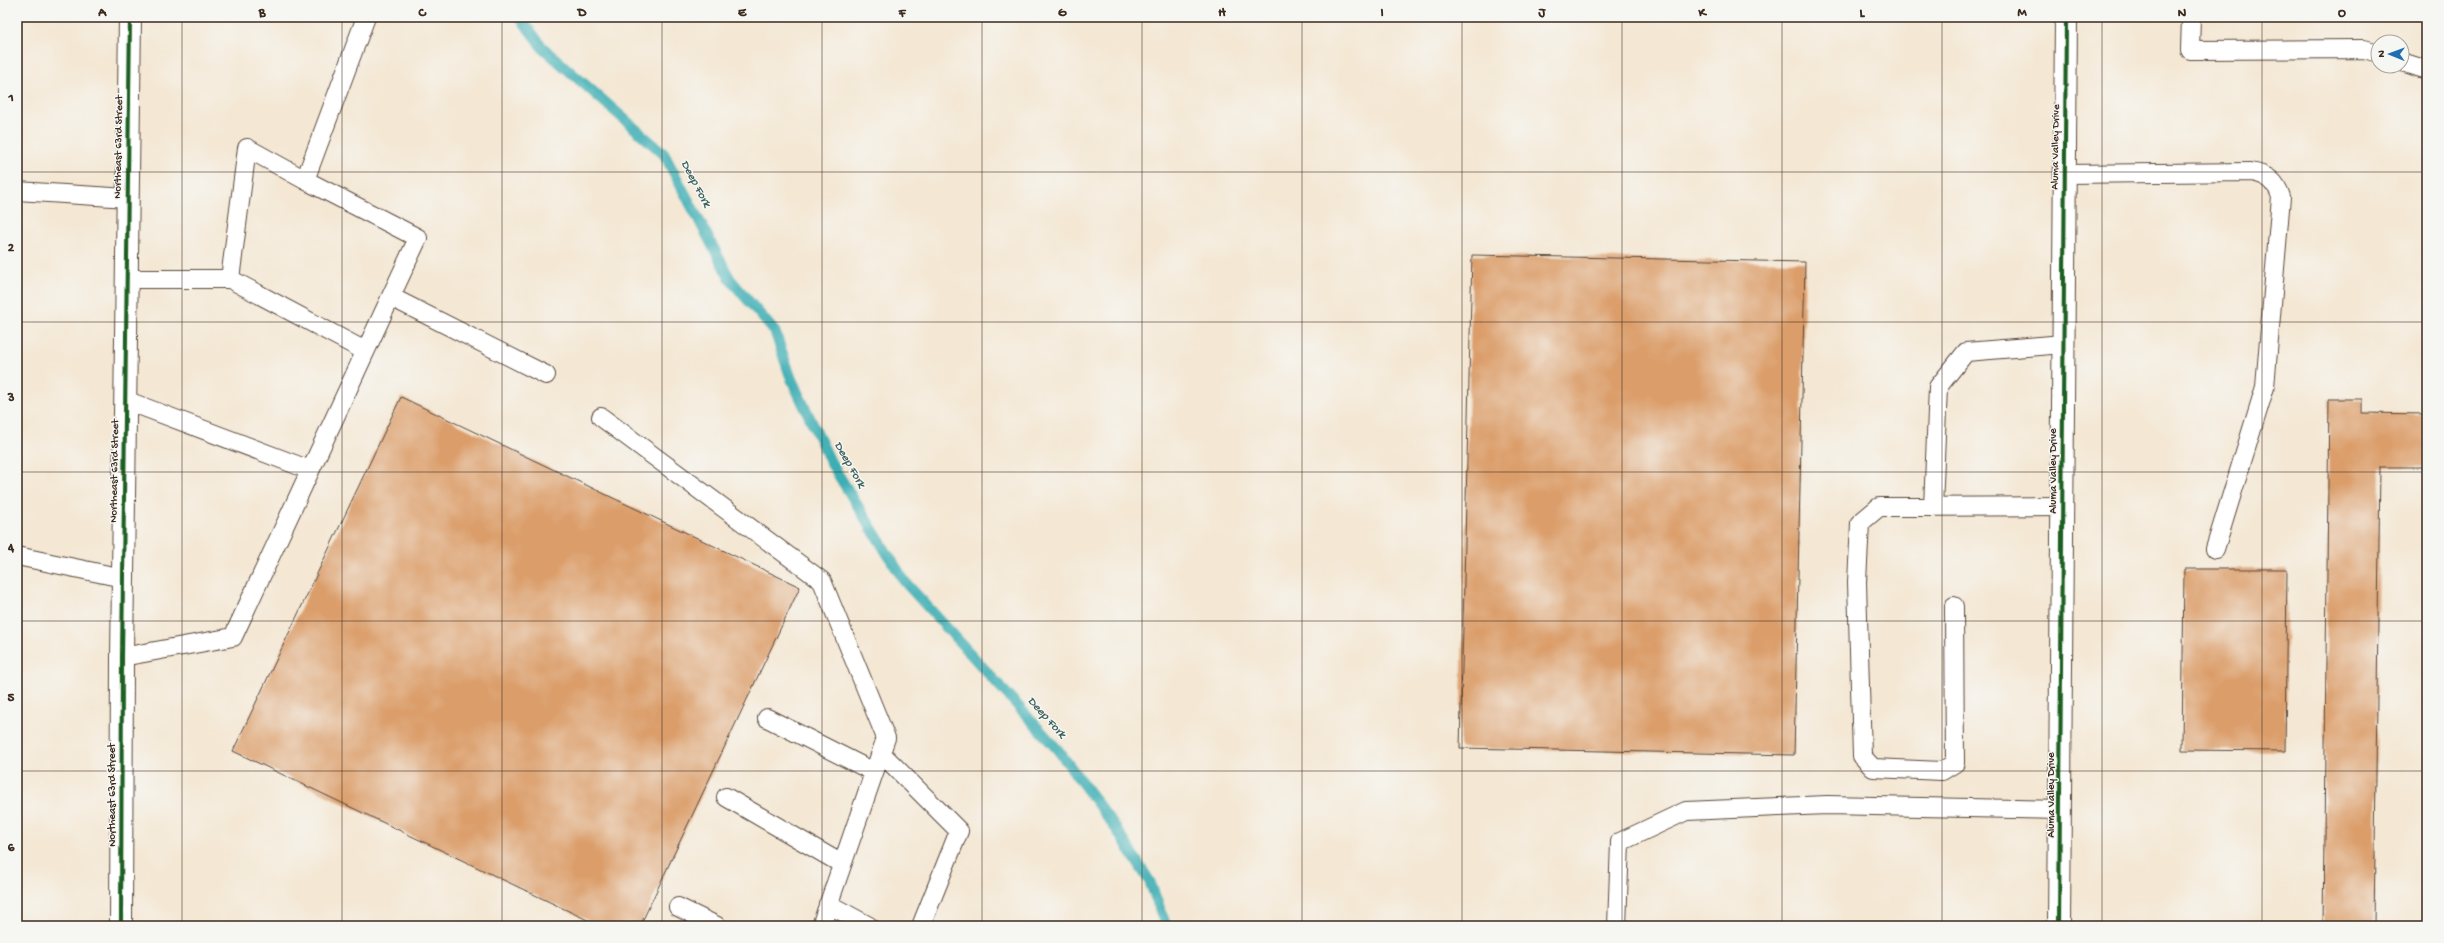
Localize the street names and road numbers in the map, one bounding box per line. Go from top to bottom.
street label: Northeast 63rd Street [112,94,126,199]
street label: Aluma Valley Drive [2049,104,2063,190]
street label: Northeast 63rd Street [108,418,122,523]
street label: Aluma Valley Drive [2048,428,2060,514]
street label: Northeast 63rd Street [107,742,119,847]
street label: Aluma Valley Drive [2046,752,2058,838]

